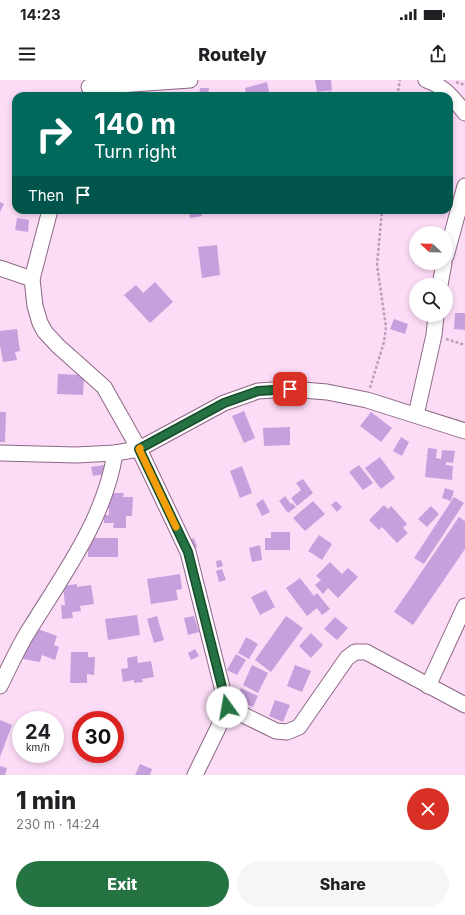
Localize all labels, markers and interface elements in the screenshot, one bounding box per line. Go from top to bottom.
text: 14:23 [20,5,61,24]
icon: menu [16,43,38,65]
icon: share [427,43,449,65]
text: Routely [198,44,267,65]
text: 140 m [94,107,176,141]
icon: right [28,108,80,160]
text: Turn right [94,141,177,162]
icon: arrive [72,184,94,206]
text: Then [28,186,64,205]
north arrow [409,226,453,270]
map controls [409,226,453,322]
button: search [409,278,453,322]
pin [273,372,307,406]
icon: arrive [279,378,301,400]
position arrow [206,686,248,728]
speed limit sign: 30 [72,711,124,763]
text: 24 [25,720,51,744]
text: km/h [26,741,50,753]
text: 1 min [16,786,76,815]
button: close [407,788,449,830]
text: 230 m · 14:24 [16,816,100,832]
button: Exit [16,861,229,907]
button: Share [237,861,449,907]

